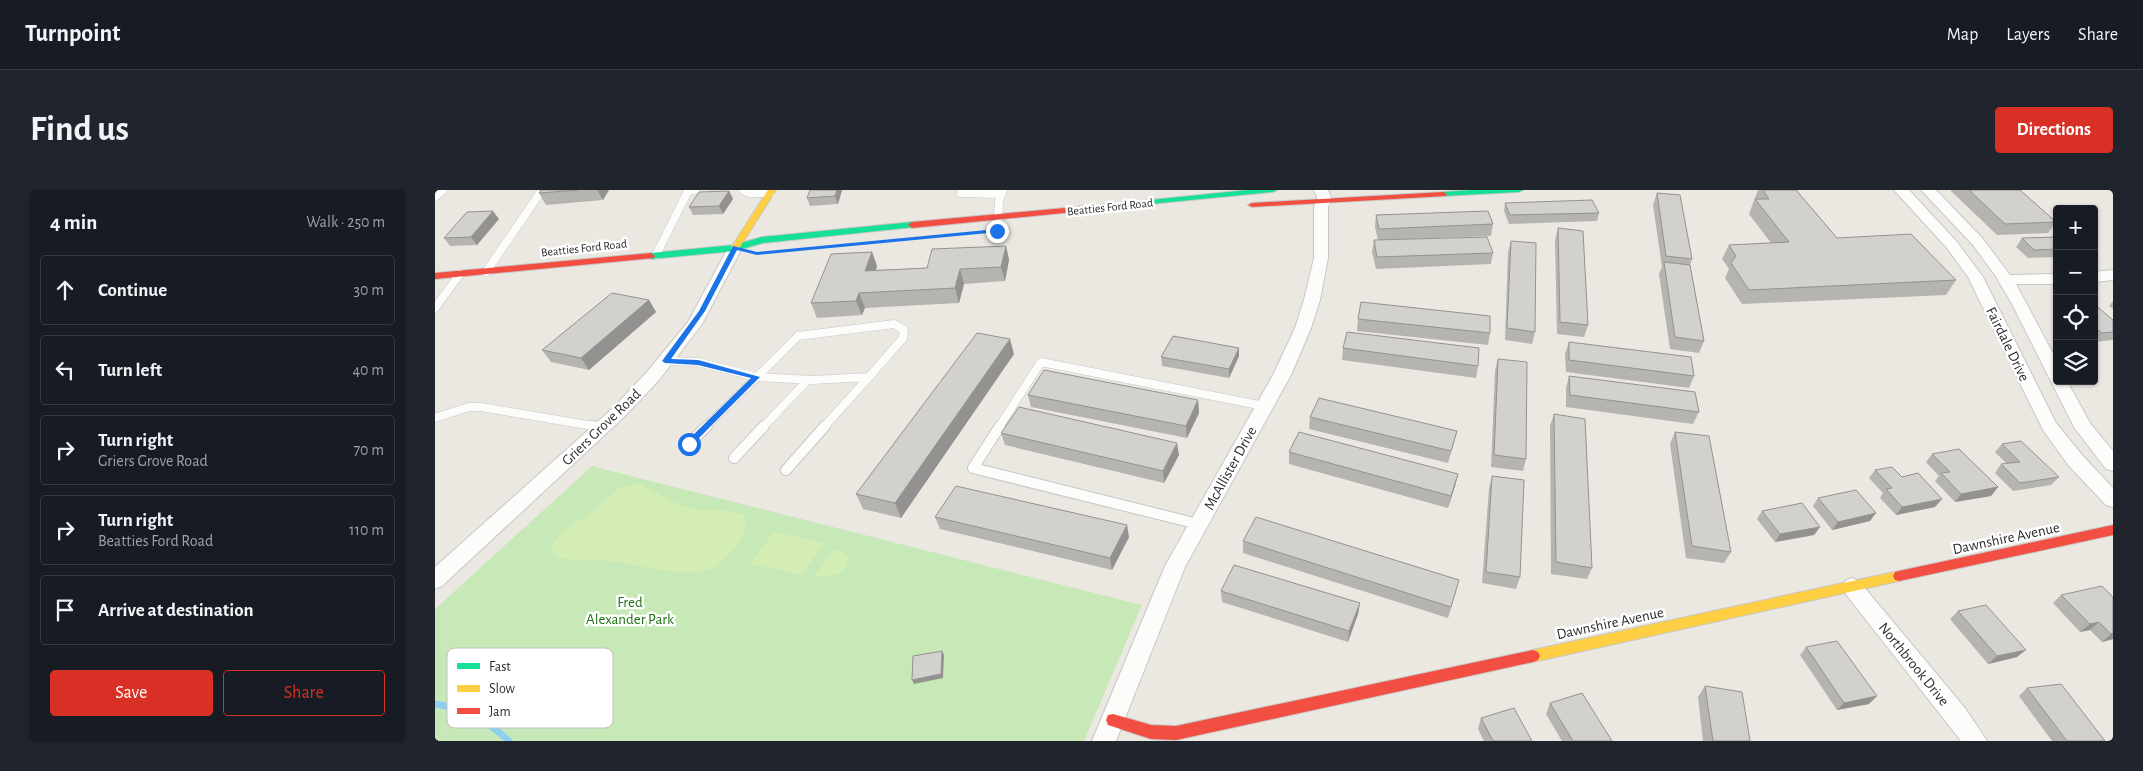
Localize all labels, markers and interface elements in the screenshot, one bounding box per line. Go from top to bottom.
text: Turnpoint [25,22,120,46]
text: Map [1947,26,1978,44]
text: Layers [2006,26,2050,44]
text: Share [2078,26,2118,44]
button: Directions [1995,107,2113,153]
text: Find us [30,112,129,147]
street label: Beatties Ford Road [1066,197,1154,217]
map controls [2053,205,2098,385]
button: + [2053,205,2098,250]
text: 4 min [50,212,97,233]
text: Walk · 250 m [306,214,385,230]
route end [986,220,1009,243]
street label: Beatties Ford Road [540,238,628,258]
button: − [2053,250,2098,295]
icon: ahead [51,276,79,304]
text: Continue [98,281,167,300]
text: 30 m [354,282,384,298]
button: locate [2053,295,2098,340]
street label: Fairdale Drive [1983,305,2032,384]
button: layers [2053,340,2098,385]
icon: left [51,356,79,384]
text: Turn left [98,361,162,380]
text: 40 m [352,362,384,378]
street label: Griers Grove Road [559,386,644,469]
street label: McAllister Drive [1201,424,1259,512]
text: Turn right [98,431,173,450]
route start [678,433,701,456]
icon: right [51,436,79,464]
text: 70 m [353,442,384,458]
text: Griers Grove Road [98,453,208,469]
text: Turn right [98,511,173,530]
icon: right [51,516,79,544]
street label: Dawnshire Avenue [1951,520,2061,557]
text: 110 m [349,522,384,538]
text: Beatties Ford Road [98,533,213,549]
park label: Fred Alexander Park [586,595,674,627]
icon: arrive [51,596,79,624]
text: Arrive at destination [98,601,254,620]
street label: Dawnshire Avenue [1555,605,1665,642]
street label: Northbrook Drive [1876,620,1952,709]
legend [447,648,613,728]
text: Fast [489,660,511,674]
button: Save [50,670,213,716]
button: Share [223,670,385,716]
text: Slow [489,682,516,696]
text: Jam [489,705,511,719]

